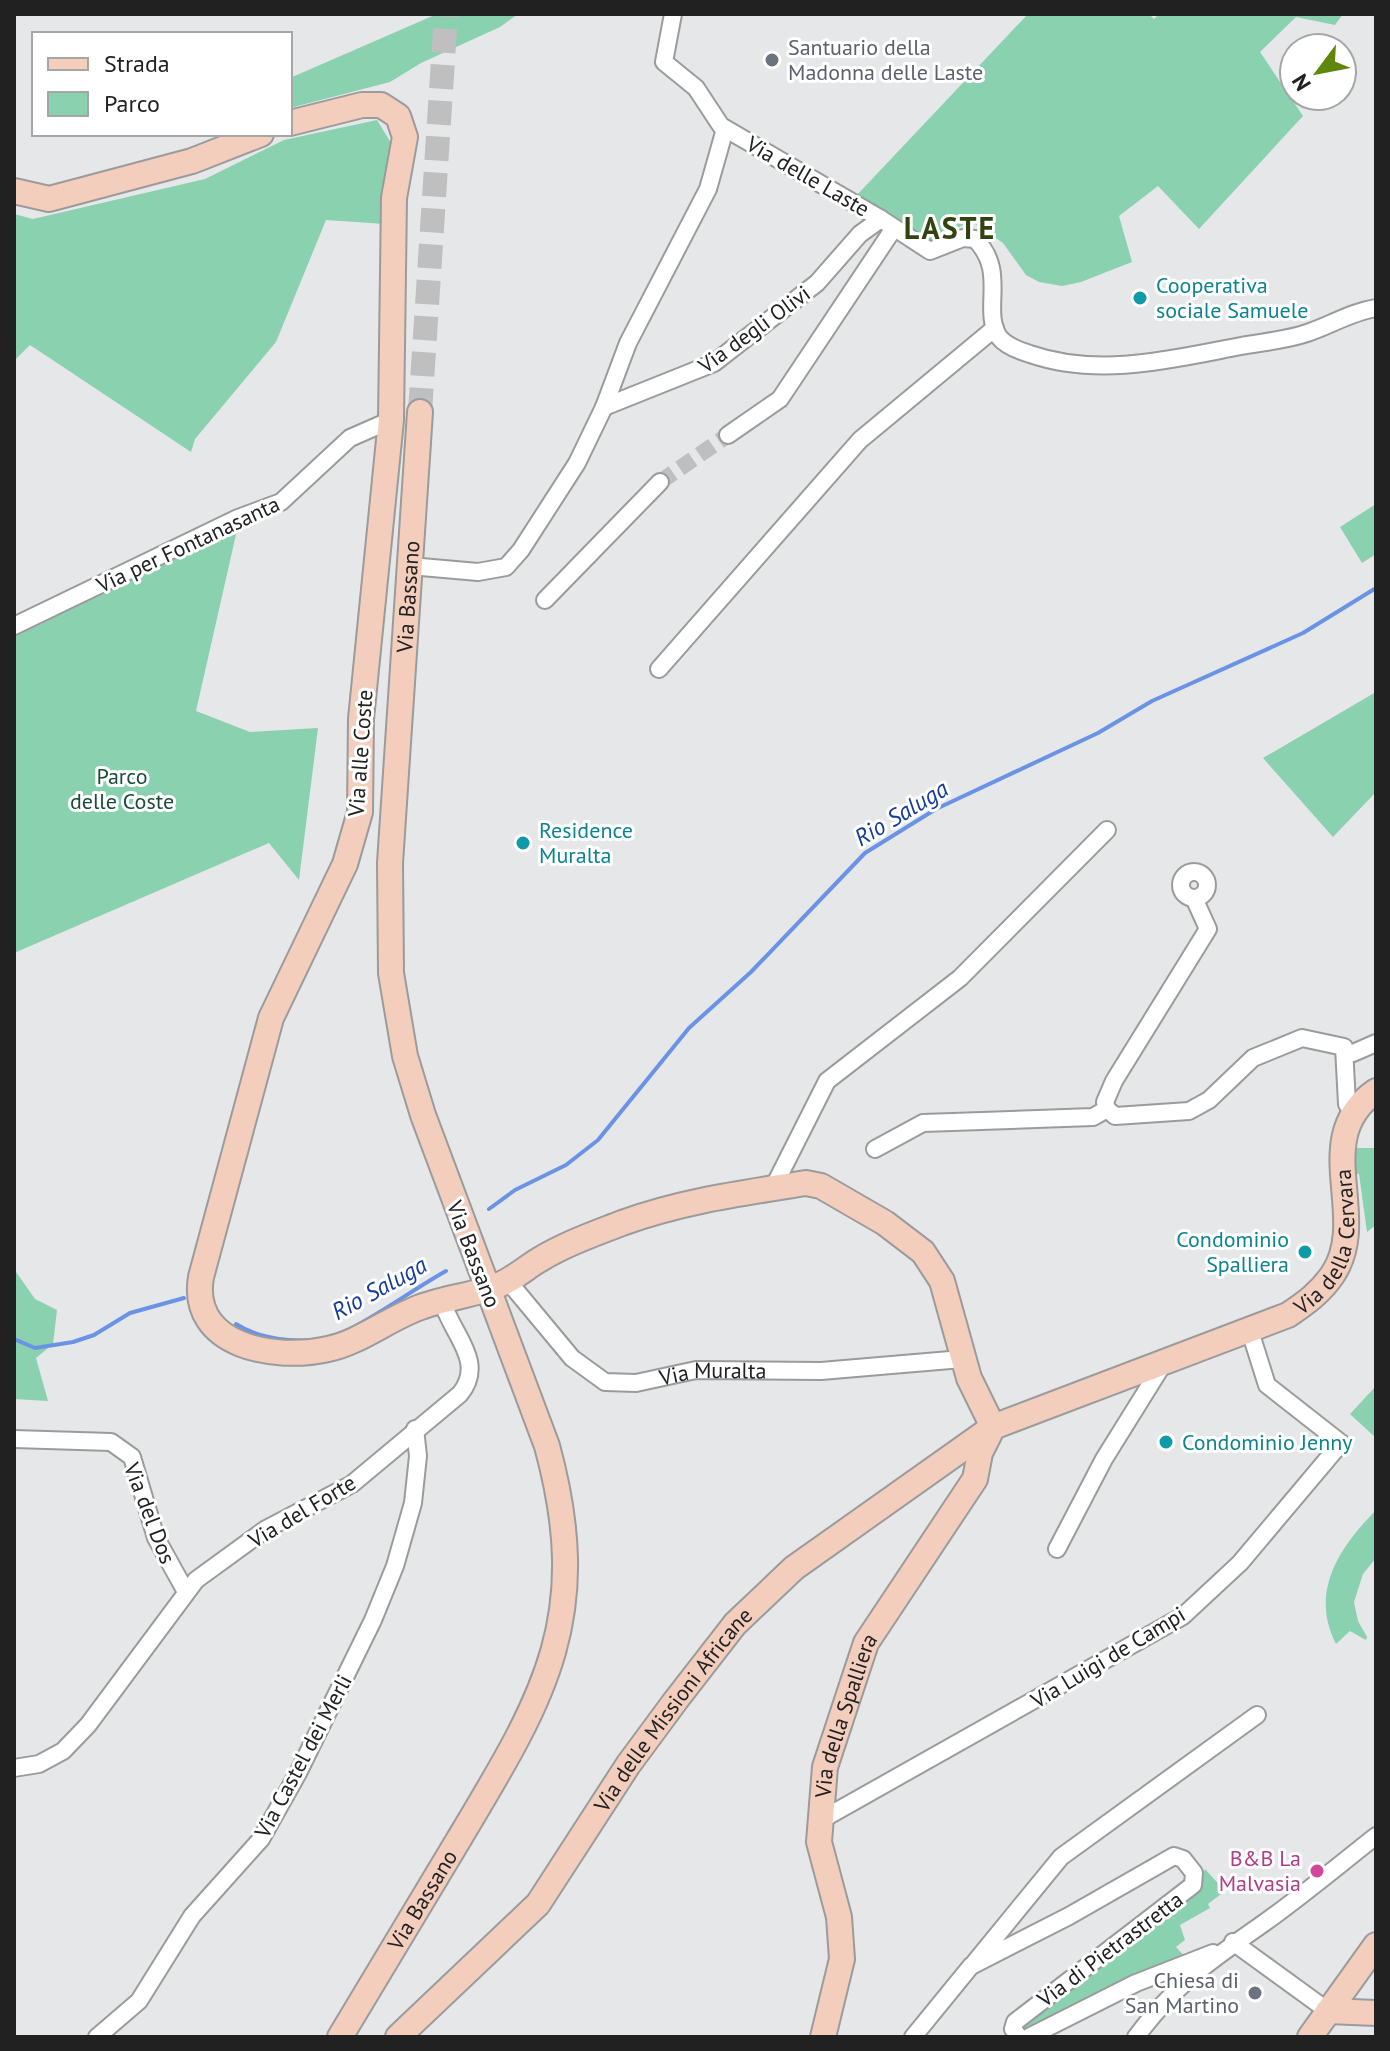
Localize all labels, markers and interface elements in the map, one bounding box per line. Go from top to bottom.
legend [32,32,292,136]
north arrow [1278,32,1358,112]
place label: Santuario della Madonna delle Laste [788,33,983,86]
text: Strada [104,48,170,79]
marker: Santuario della Madonna delle Laste [763,51,781,69]
text: N [1285,69,1317,96]
text: Parco [104,88,160,119]
street label: Via delle Laste [741,129,875,223]
district label: LASTE [904,208,996,247]
place label: Cooperativa sociale Samuele [1156,271,1308,324]
street label: Via degli Olivi [692,279,816,380]
marker: Cooperativa sociale Samuele [1131,289,1149,307]
street label: Via per Fontanasanta [91,489,284,599]
street label: Via Bassano [390,540,425,655]
street label: Via alle Coste [342,689,378,818]
park label: Parco delle Coste [70,762,174,815]
water label: Rio Saluga [848,773,954,853]
place label: Residence Muralta [539,816,633,869]
marker: Residence Muralta [514,834,532,852]
street label: Via della Cervara [1288,1168,1360,1321]
street label: Via Bassano [440,1196,507,1311]
place label: Condominio Spalliera [1176,1225,1289,1278]
marker: Condominio Spalliera [1296,1243,1314,1261]
water label: Rio Saluga [326,1249,432,1327]
street label: Via Muralta [656,1356,767,1392]
place label: Condominio Jenny [1182,1428,1353,1456]
marker: Condominio Jenny [1157,1433,1175,1451]
street label: Via del Dos [118,1458,182,1567]
street label: Via del Forte [242,1468,361,1554]
street label: Via Luigi de Campi [1025,1600,1190,1715]
street label: Via delle Missioni Africane [587,1601,758,1818]
street label: Via della Spalliera [809,1627,883,1800]
street label: Via Castel dei Merli [248,1669,358,1844]
street label: Via Bassano [381,1844,463,1956]
place label: B&B La Malvasia [1219,1844,1301,1897]
marker: B&B La Malvasia [1308,1862,1326,1880]
street label: Via di Pietrastretta [1031,1885,1188,2014]
place label: Chiesa di San Martino [1125,1966,1239,2019]
marker: Chiesa di San Martino [1246,1984,1264,2002]

